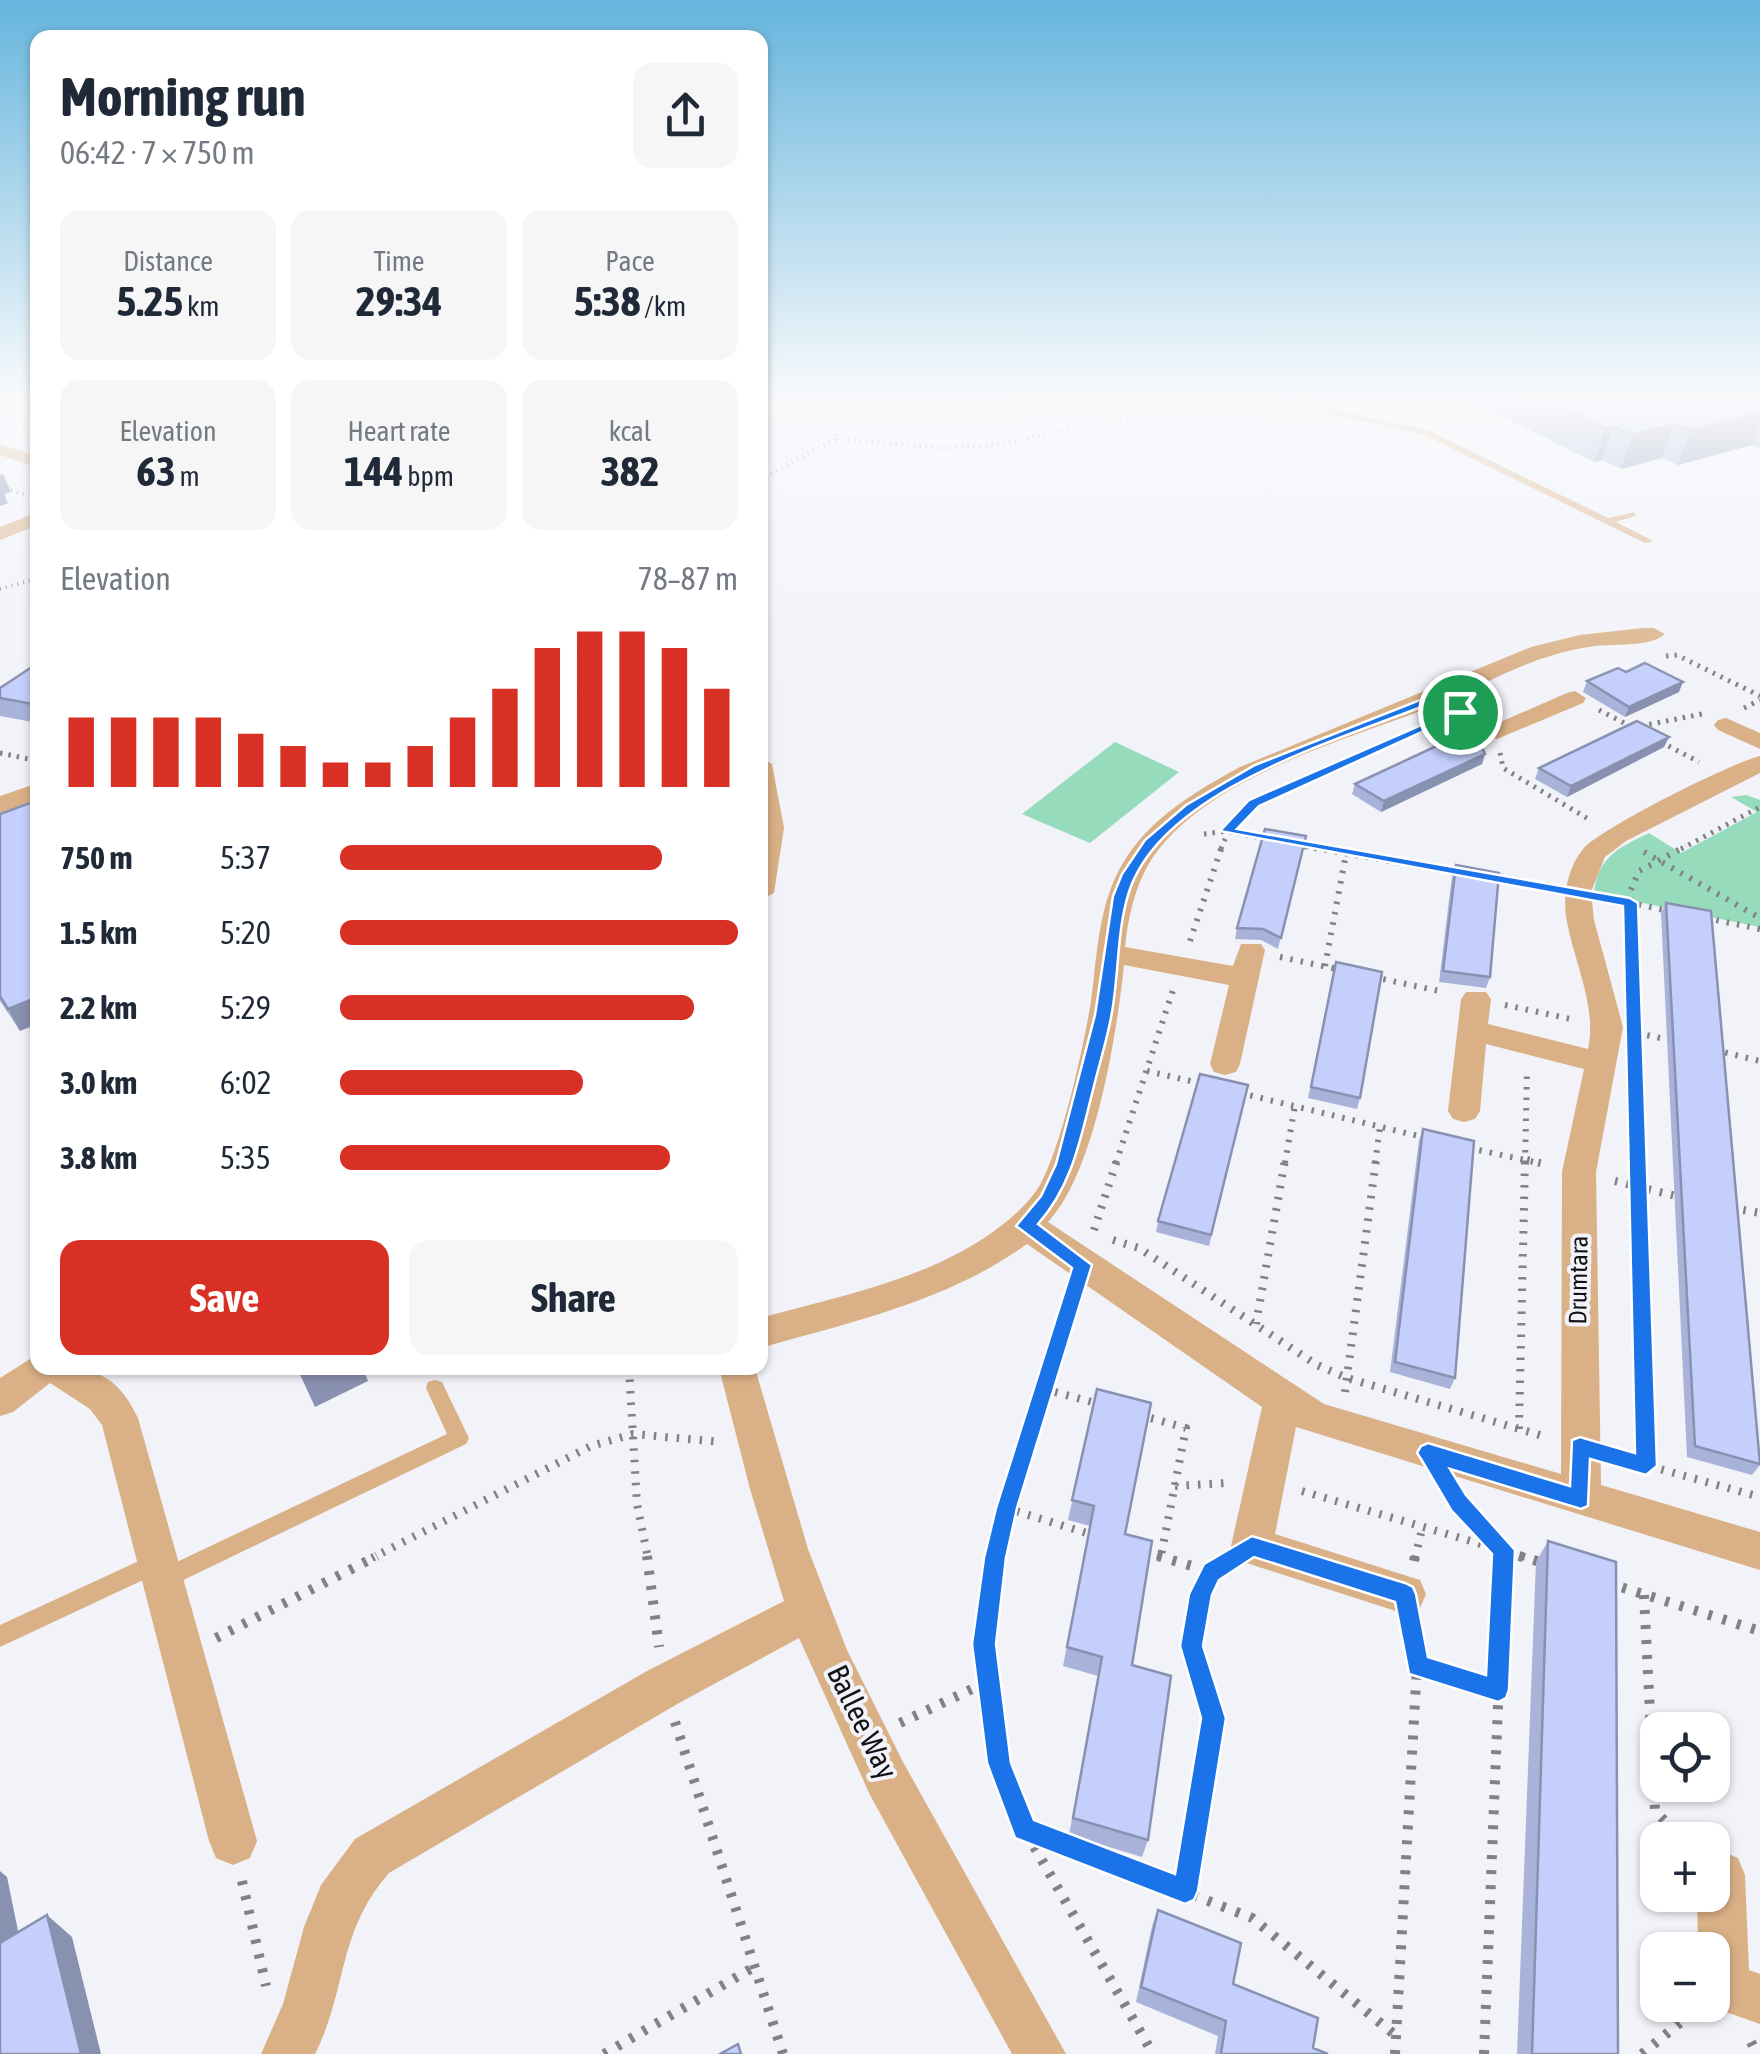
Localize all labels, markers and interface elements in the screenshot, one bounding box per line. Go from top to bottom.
button: share [633,63,738,168]
text: Morning run [60,65,306,128]
text: 06:42 · 7 × 750 m [60,134,254,171]
text: Distance [123,245,213,277]
text: Time [373,245,425,277]
text: Pace [605,245,655,277]
text: 5.25 [116,277,183,325]
text: 29:34 [356,277,442,325]
text: 5:38 [574,277,640,325]
text: km [183,290,220,322]
text: /km [640,290,686,322]
text: Elevation [119,415,217,447]
text: Heart rate [347,415,451,447]
text: kcal [609,415,651,447]
text: 63 [136,447,176,495]
text: 144 [344,447,403,495]
text: 382 [600,447,660,495]
text: m [176,460,200,492]
text: bpm [403,460,454,492]
text: Elevation [60,560,171,597]
text: 78–87 m [638,560,738,597]
pin [1418,670,1503,755]
icon: arrive [1433,685,1488,740]
text: 750 m [60,839,133,876]
text: 5:37 [220,839,271,876]
text: 1.5 km [60,914,137,951]
text: 5:20 [220,914,271,951]
text: 2.2 km [60,989,137,1026]
text: 5:29 [220,989,271,1026]
text: 3.0 km [60,1064,137,1101]
text: 6:02 [220,1064,271,1101]
text: 3.8 km [60,1139,137,1176]
text: 5:35 [220,1139,271,1176]
street label: Drumtara [1563,1235,1593,1325]
button: Save [60,1240,389,1355]
button: Share [409,1240,738,1355]
street label: Ballee Way [821,1659,905,1784]
map controls [1640,1712,1730,2022]
button: locate [1640,1712,1730,1802]
button: + [1640,1822,1730,1912]
button: − [1640,1932,1730,2022]

